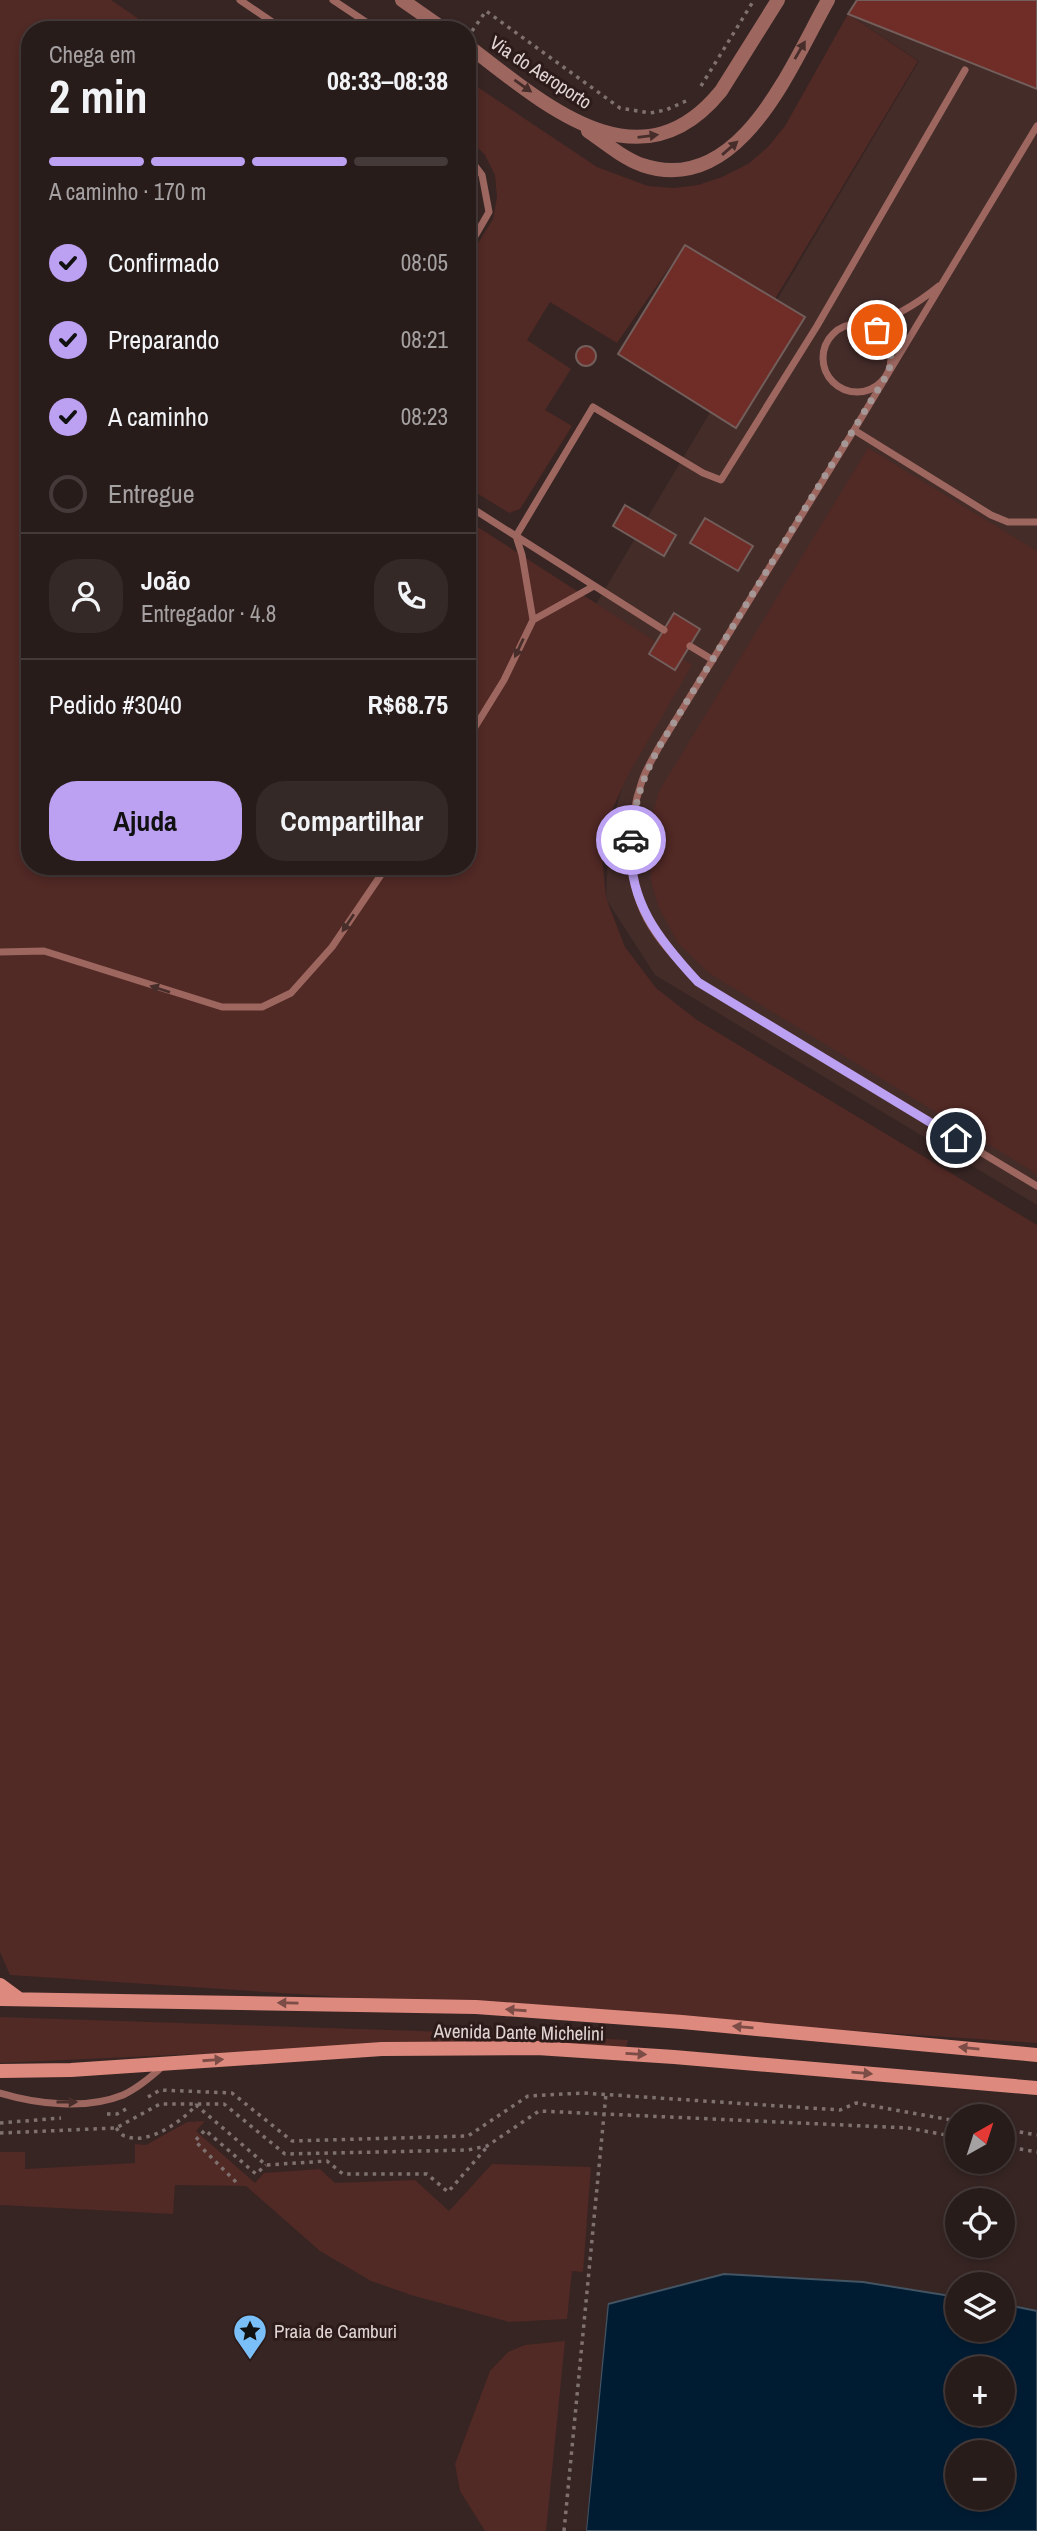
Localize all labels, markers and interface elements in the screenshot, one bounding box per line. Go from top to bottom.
street label: Via do Aeroporto [485,29,597,115]
text: Chega em [49,39,136,70]
one-way arrow [794,40,806,60]
text: 08:33–08:38 [327,63,448,98]
text: 2 min [49,65,148,127]
one-way arrow [514,79,532,93]
one-way arrow [637,131,659,142]
one-way arrow [721,140,739,156]
text: A caminho · 170 m [49,176,206,207]
icon: check [49,244,87,282]
text: Confirmado [108,245,219,280]
text: 08:05 [401,247,448,278]
pin [847,300,907,360]
icon: bag [858,311,896,349]
icon: check [49,321,87,359]
text: Preparando [108,322,219,357]
text: 08:21 [401,324,448,355]
icon: check [49,398,87,436]
text: A caminho [108,399,209,434]
text: 08:23 [401,401,448,432]
text: Entregue [108,476,195,511]
button: person [49,559,123,633]
button: phone [374,559,448,633]
text: João [141,563,191,598]
text: Entregador · 4.8 [141,598,276,629]
one-way arrow [514,638,525,658]
text: Pedido #3040 [49,687,182,722]
text: R$68.75 [367,687,448,722]
button: Ajuda [49,781,242,861]
button: Compartilhar [256,781,448,861]
courier [596,805,666,875]
icon: car [612,821,650,859]
one-way arrow [341,914,355,932]
one-way arrow [150,983,171,993]
pin [926,1108,986,1168]
icon: home [937,1119,975,1157]
one-way arrow [277,1997,299,2008]
one-way arrow [505,2004,527,2015]
street label: Avenida Dante Michelini [433,2017,604,2046]
one-way arrow [731,2021,753,2032]
one-way arrow [958,2042,980,2053]
one-way arrow [625,2049,647,2060]
one-way arrow [202,2054,224,2065]
one-way arrow [852,2068,874,2079]
one-way arrow [57,2096,79,2108]
north arrow [945,2104,1015,2174]
map controls [945,2104,1015,2510]
button: locate [945,2188,1015,2258]
button: layers [945,2272,1015,2342]
place icon: Praia de Camburi [231,2312,269,2361]
place label: Praia de Camburi [274,2318,397,2344]
button: + [945,2356,1015,2426]
button: − [945,2440,1015,2510]

